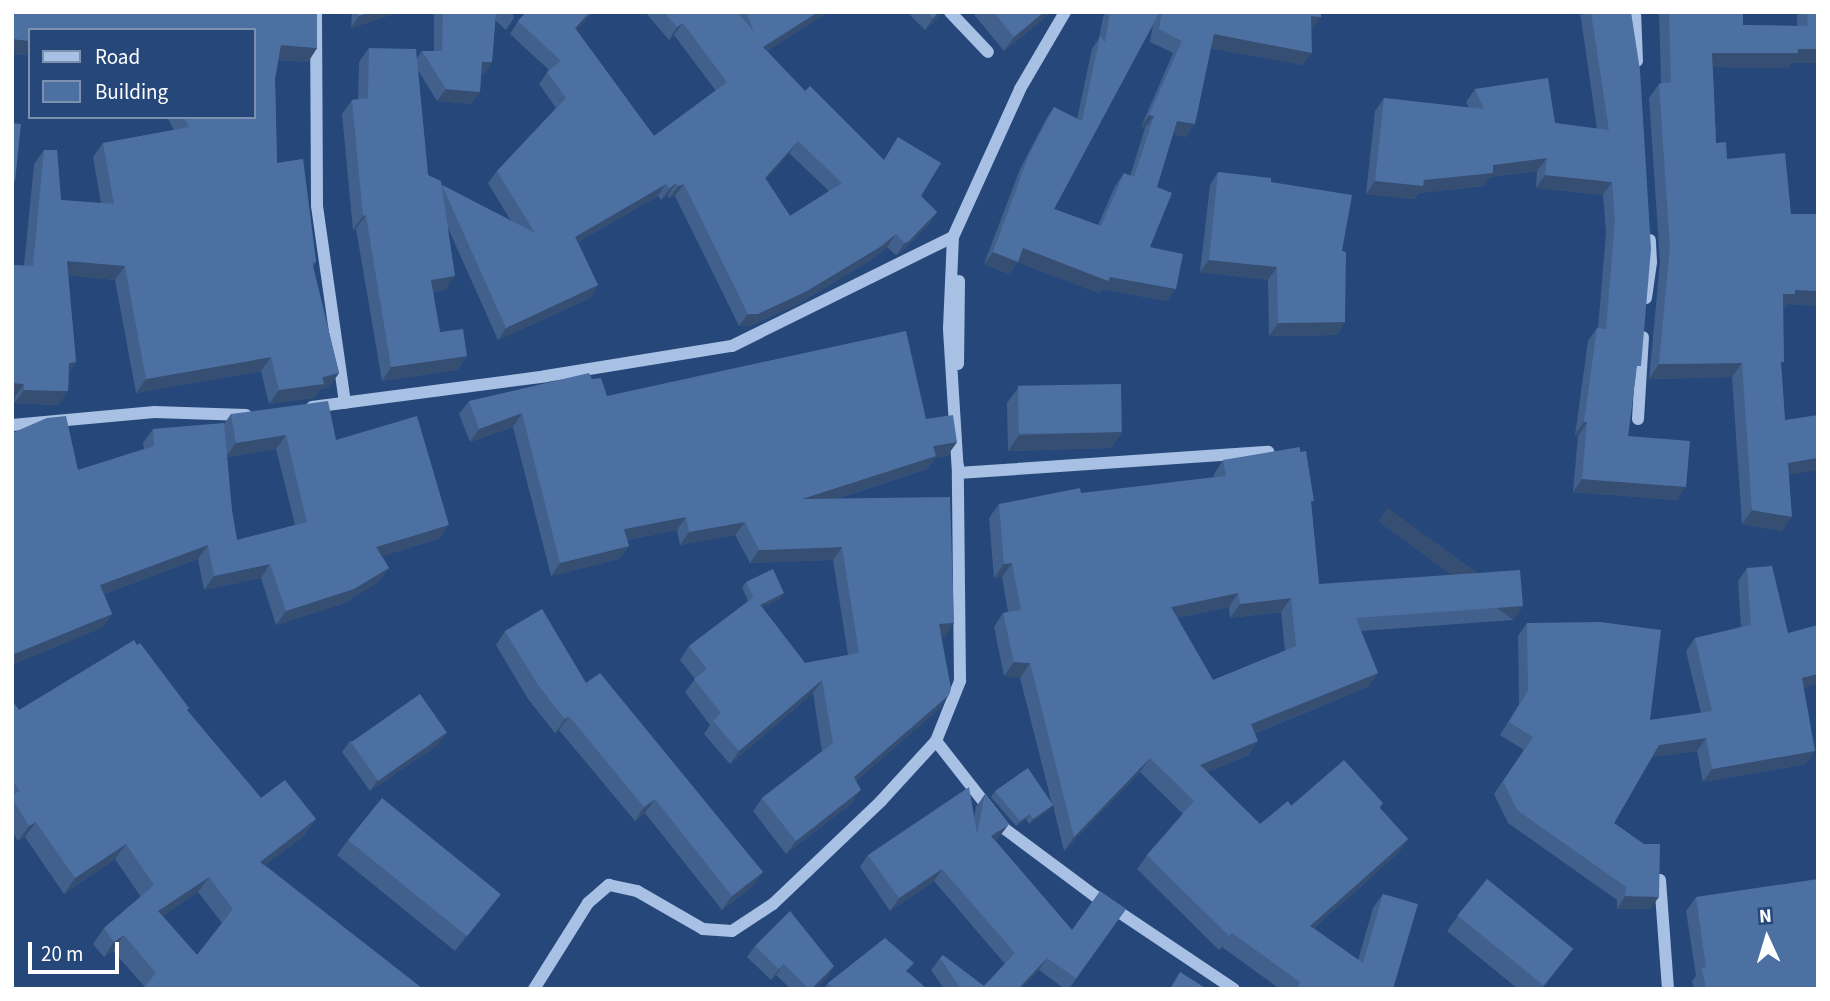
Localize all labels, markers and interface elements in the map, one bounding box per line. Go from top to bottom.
legend [28,28,256,119]
text: Road [95,42,140,72]
text: Building [95,77,168,107]
north arrow [1732,903,1802,973]
text: N [1758,903,1773,930]
scale bar [32,928,122,972]
text: 20 m [41,939,83,969]

